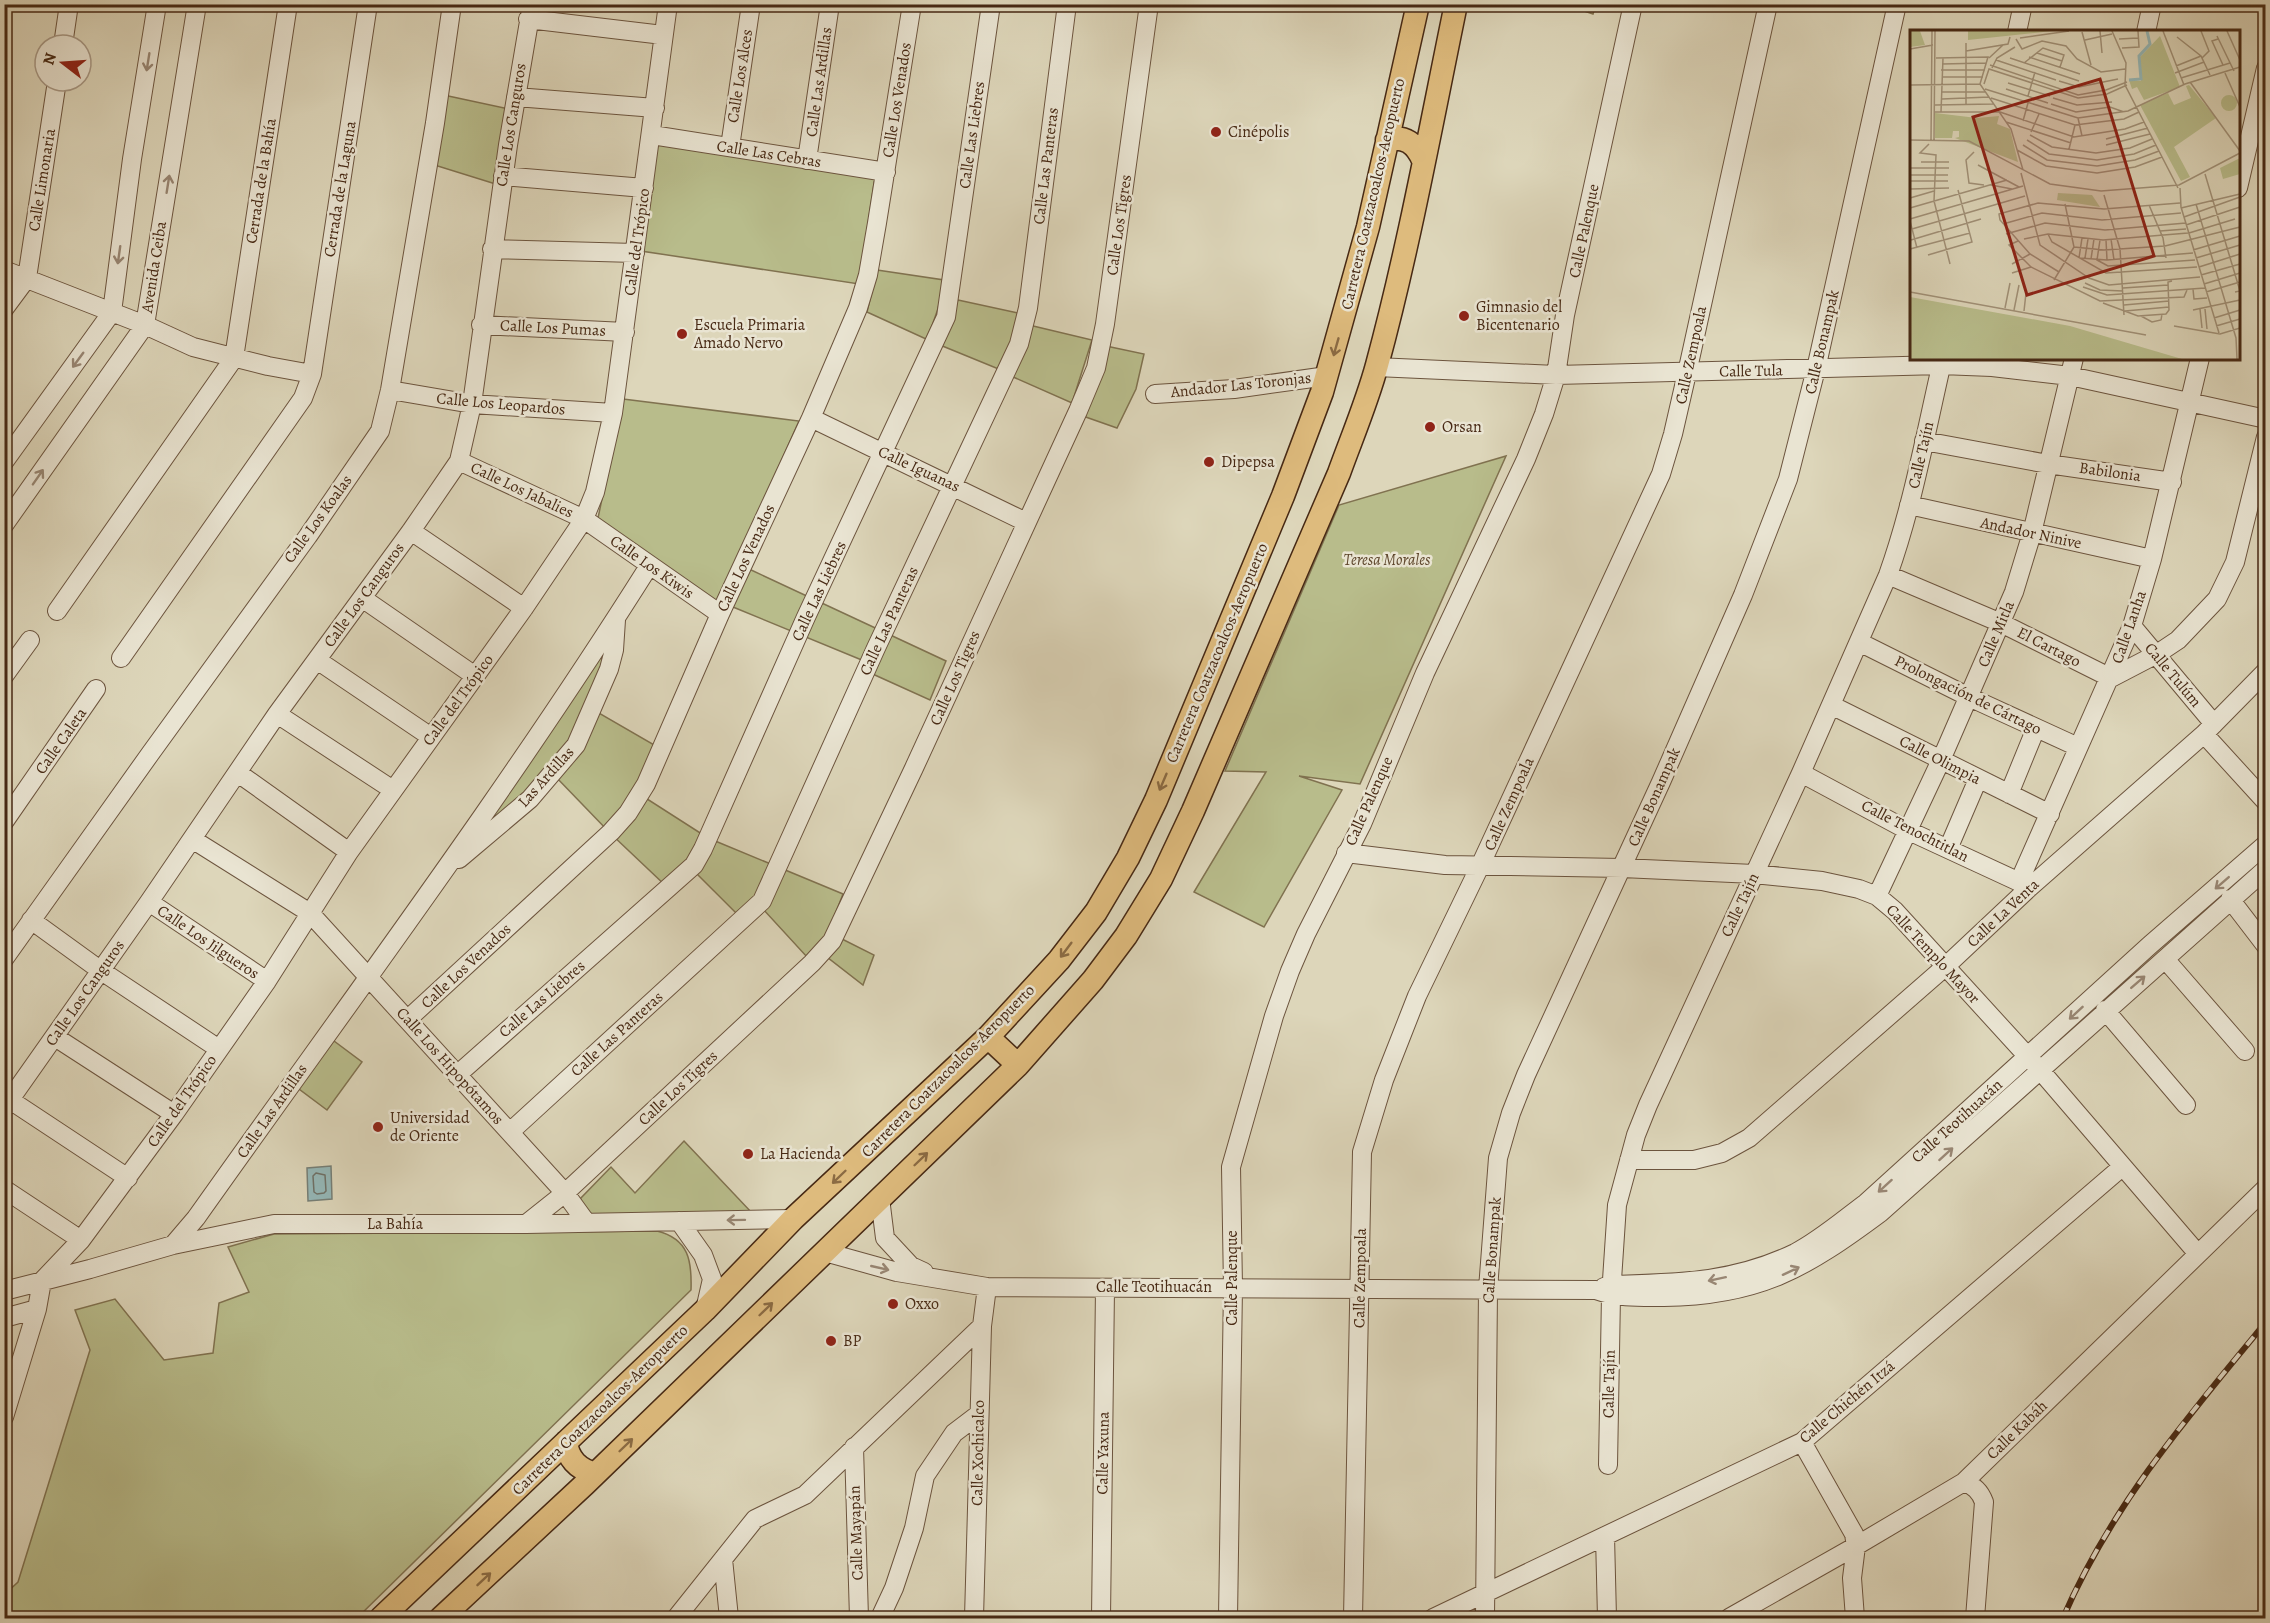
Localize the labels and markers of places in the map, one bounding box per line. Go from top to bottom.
place label: Cinépolis [1228,121,1289,143]
marker: Cinépolis [1209,125,1223,139]
place label: Gimnasio del Bicentenario [1476,296,1562,336]
marker: Gimnasio del Bicentenario [1457,309,1471,323]
place label: Escuela Primaria Amado Nervo [693,314,806,354]
marker: Escuela Primaria Amado Nervo [675,327,689,341]
place label: Orsan [1442,416,1482,438]
marker: Orsan [1423,420,1437,434]
place label: Dipepsa [1221,451,1275,473]
marker: Dipepsa [1202,455,1216,469]
place label: Universidad de Oriente [390,1107,470,1147]
marker: Universidad de Oriente [371,1120,385,1134]
place label: La Hacienda [760,1143,842,1165]
marker: La Hacienda [741,1147,755,1161]
place label: Oxxo [905,1293,939,1315]
marker: Oxxo [886,1297,900,1311]
place label: BP [843,1330,862,1352]
marker: BP [824,1334,838,1348]

